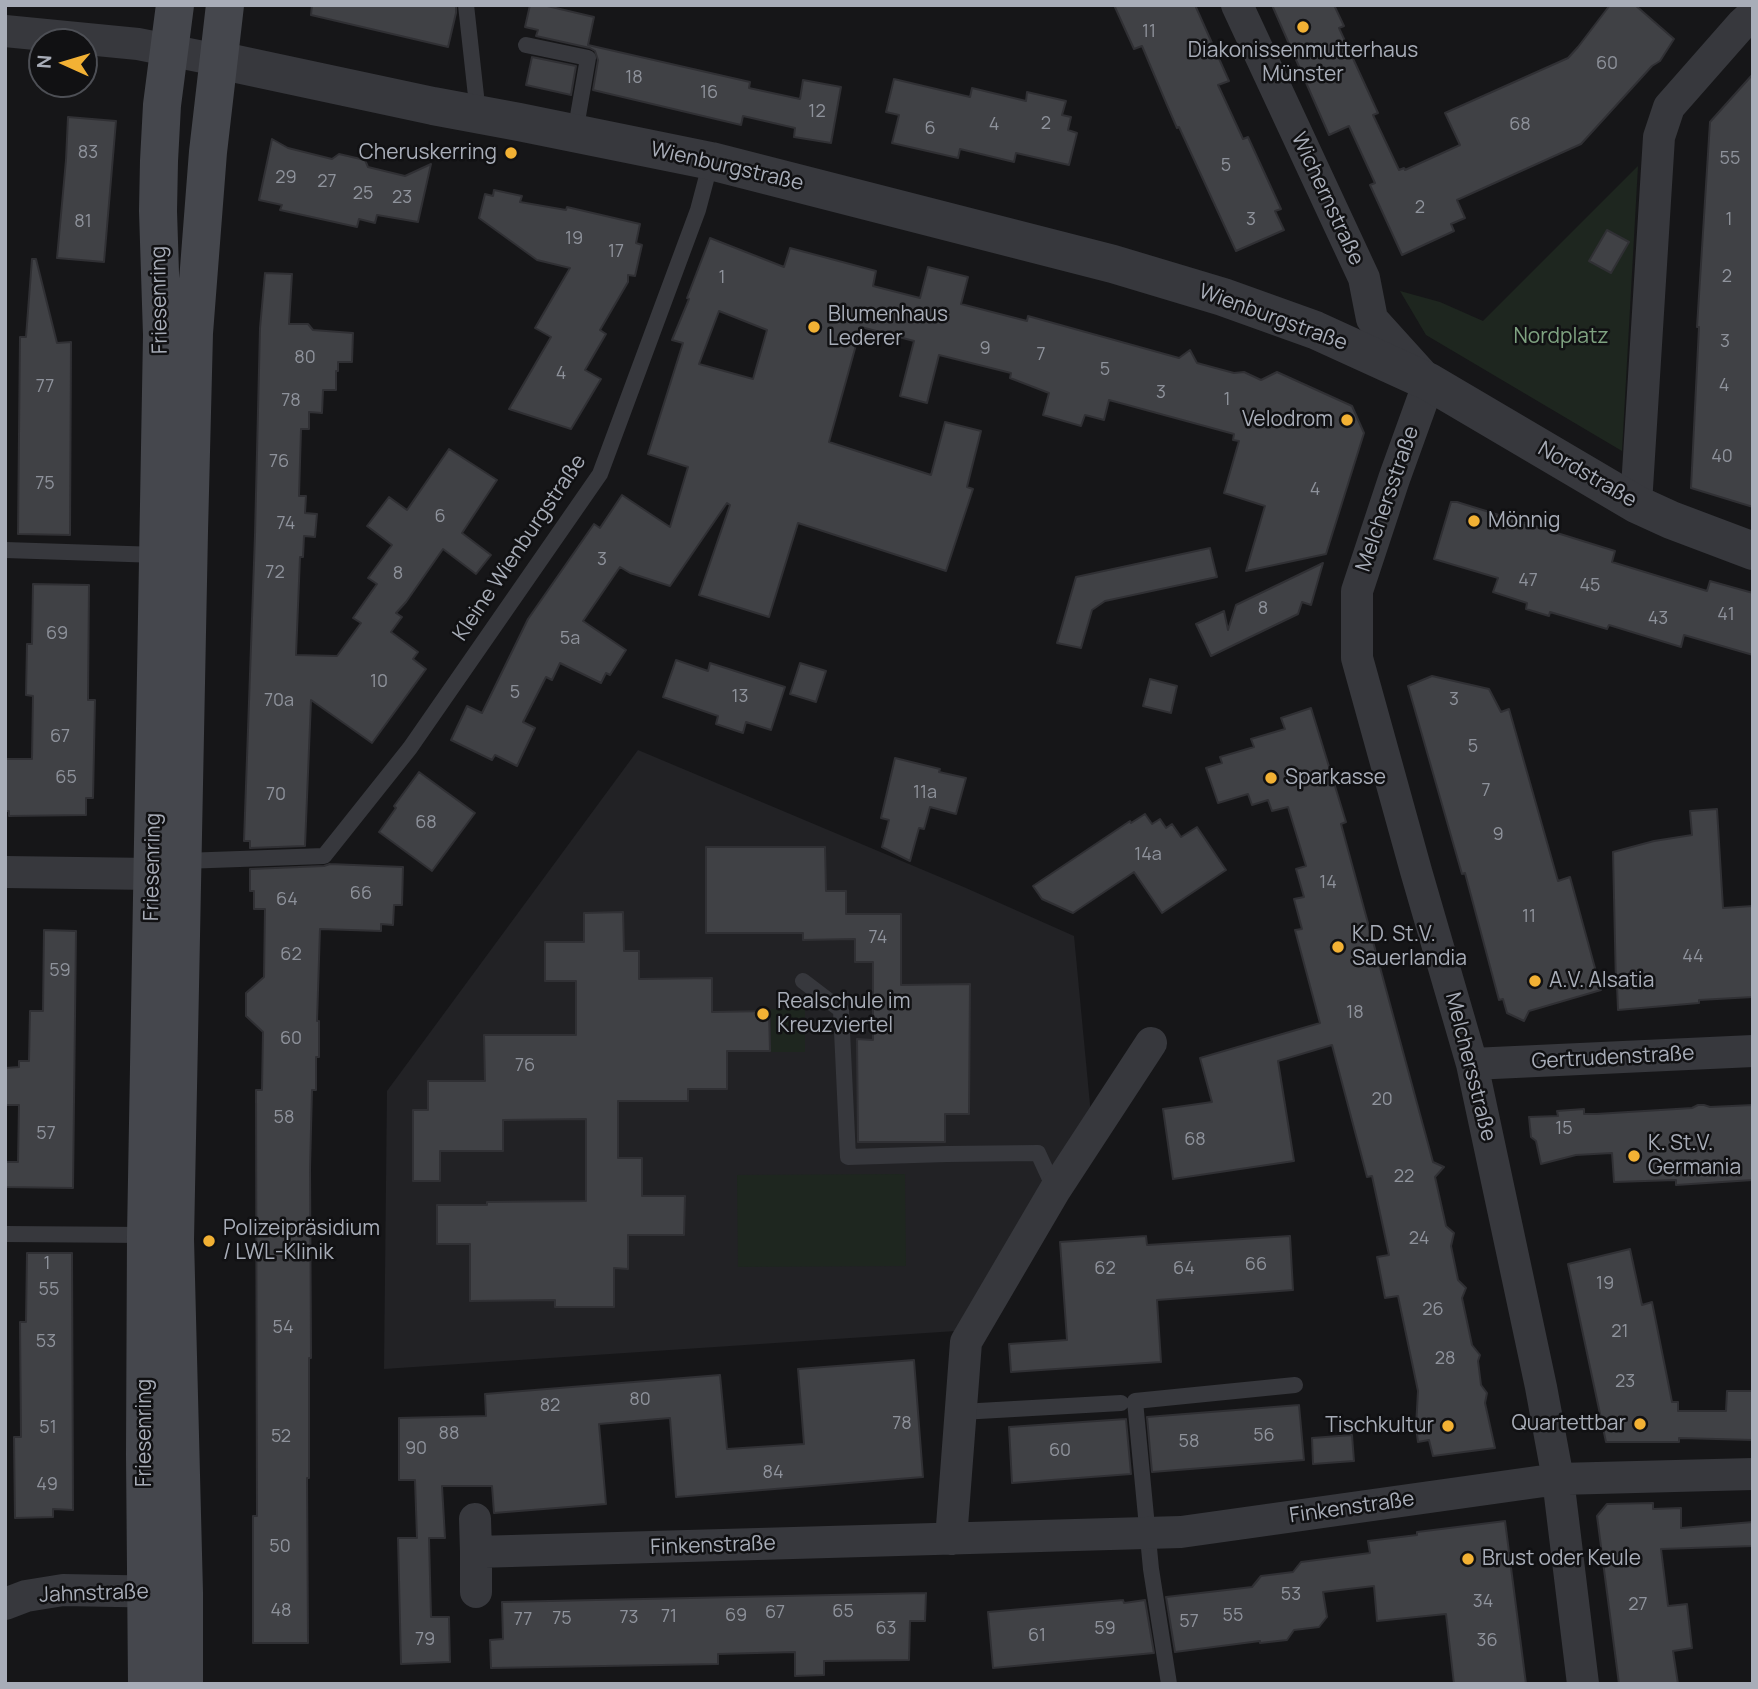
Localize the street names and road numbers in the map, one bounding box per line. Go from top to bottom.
street label: Wichernstraße [1285,129,1369,269]
street label: Wienburgstraße [648,137,806,197]
street label: Friesenring [146,246,174,354]
street label: Wienburgstraße [1195,279,1351,357]
street label: Melchersstraße [1351,423,1425,575]
street label: Nordstraße [1533,437,1641,513]
street label: Kleine Wienburgstraße [448,450,592,646]
street label: Friesenring [139,813,167,921]
street label: Melchersstraße [1439,990,1501,1144]
street label: Gertrudenstraße [1531,1041,1695,1075]
street label: Friesenring [132,1379,158,1487]
street label: Finkenstraße [1288,1487,1416,1529]
street label: Finkenstraße [650,1531,776,1561]
street label: Jahnstraße [39,1579,149,1609]

